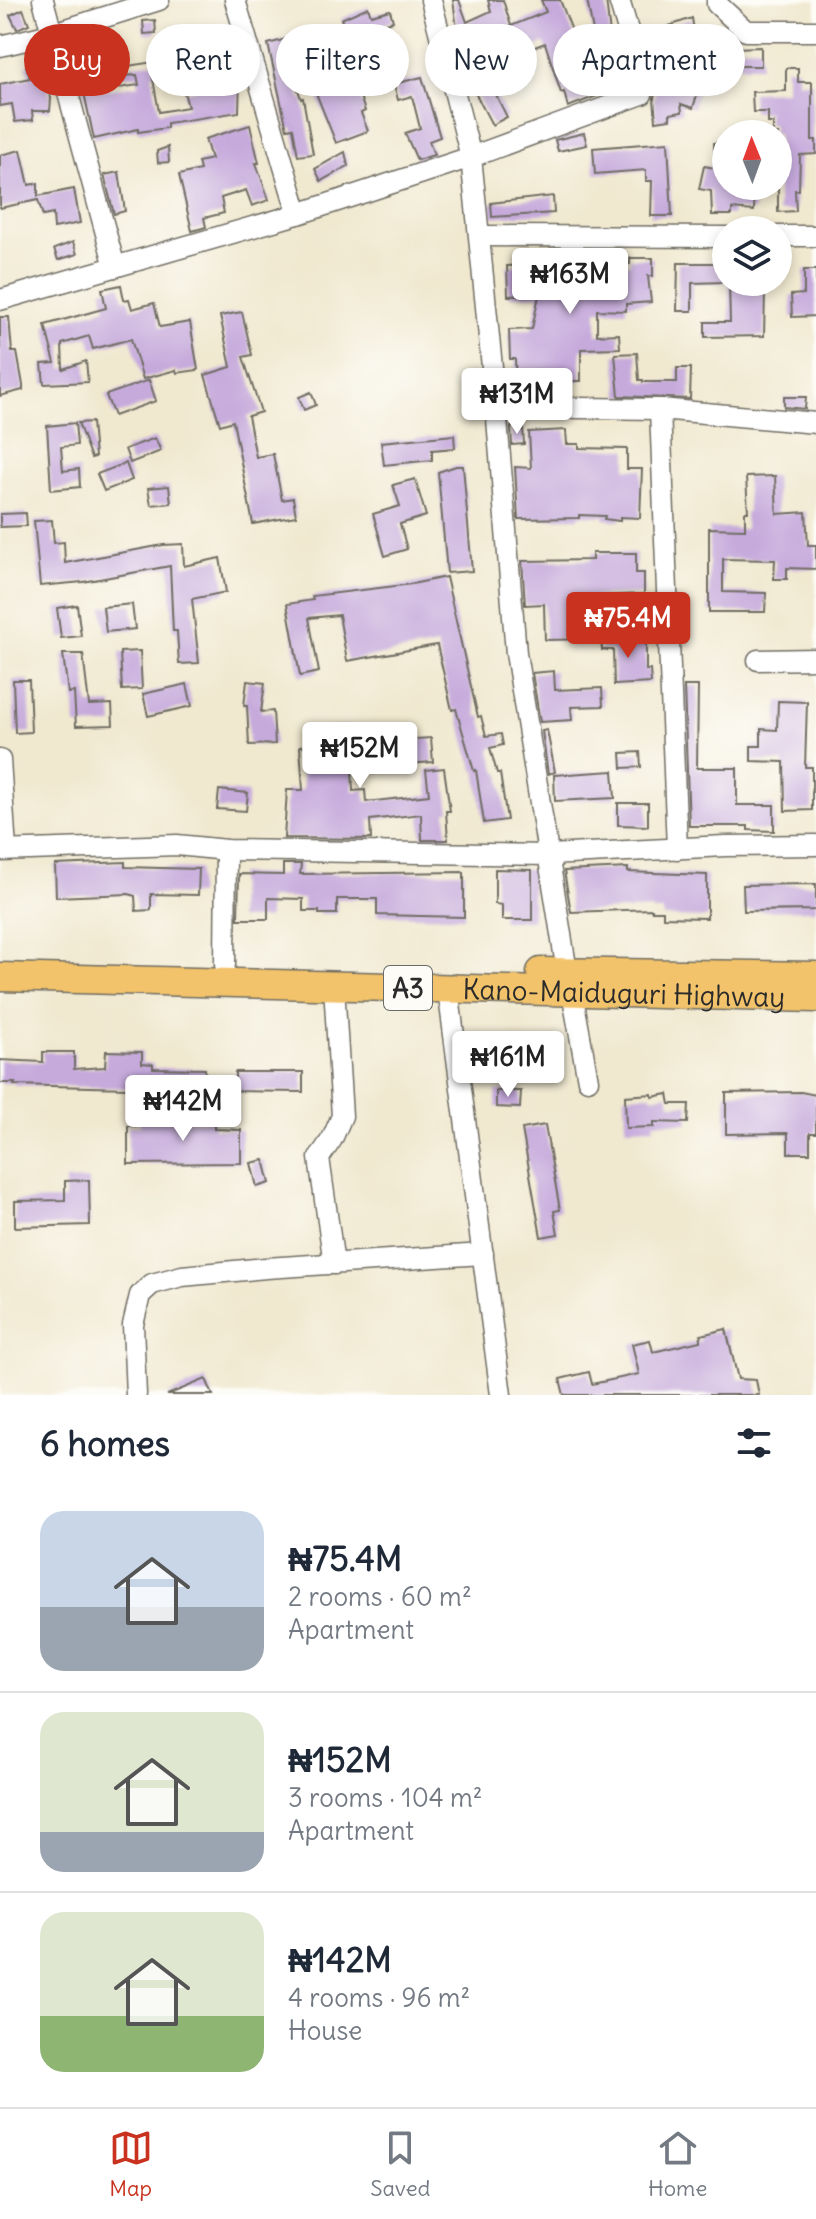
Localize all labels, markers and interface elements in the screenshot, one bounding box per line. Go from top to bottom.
chip: Buy [24,24,130,96]
chip: Rent [146,24,260,96]
chip: Filters [276,24,409,96]
chip: New [425,24,537,96]
chip: Apartment [553,24,745,96]
north arrow [712,120,792,200]
map controls [712,120,792,296]
button: layers [712,216,792,296]
pin: ₦163M [514,248,626,316]
text: ₦163M [530,257,610,290]
pin: ₦131M [461,368,573,436]
text: ₦131M [479,377,555,410]
pin: ₦75.4M [563,592,693,660]
text: ₦75.4M [584,601,672,634]
pin: ₦152M [304,722,416,790]
text: ₦152M [320,731,400,764]
road number: A3 [384,966,432,1010]
street label: Kano-Maiduguri Highway [462,971,786,1015]
pin: ₦161M [452,1031,564,1099]
text: ₦161M [470,1040,546,1073]
pin: ₦142M [127,1075,239,1143]
text: ₦142M [143,1084,223,1117]
icon: filters [732,1421,776,1465]
text: 6 homes [40,1422,170,1465]
text: ₦75.4M [288,1537,402,1580]
icon: home [104,1543,200,1639]
text: 2 rooms · 60 m² [288,1580,472,1613]
text: Apartment [288,1613,414,1646]
text: ₦152M [288,1738,392,1781]
icon: home [104,1744,200,1840]
text: 3 rooms · 104 m² [288,1781,483,1814]
text: Apartment [288,1814,414,1847]
text: ₦142M [288,1938,392,1981]
icon: home [104,1944,200,2040]
text: 4 rooms · 96 m² [288,1981,470,2014]
text: House [288,2014,362,2047]
tab: Map [109,2126,153,2202]
tab: Saved [370,2126,430,2202]
tab: Home [648,2126,707,2202]

